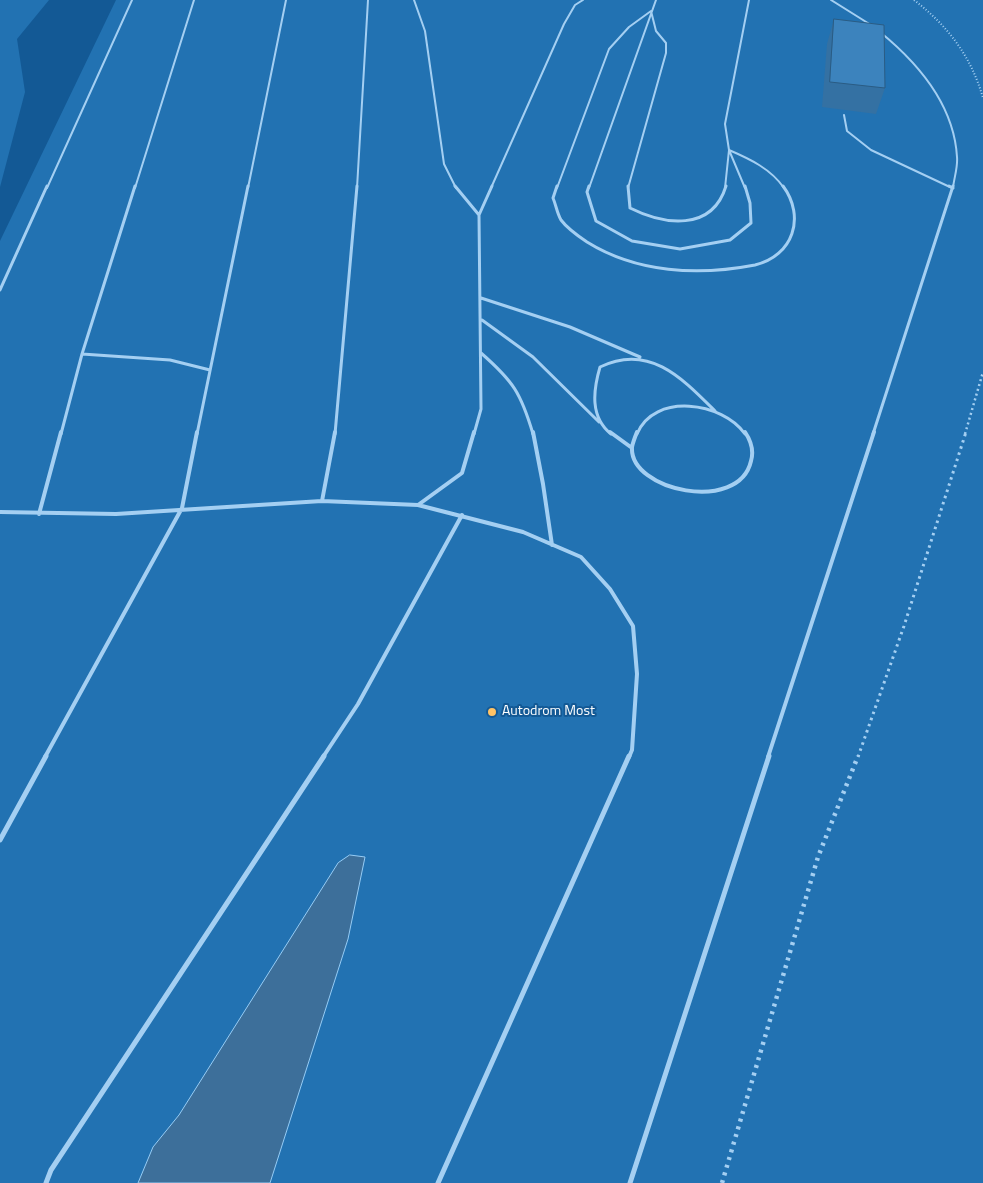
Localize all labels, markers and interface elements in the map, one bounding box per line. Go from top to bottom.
place label: Autodrom Most [502,704,595,720]
marker: Autodrom Most [486,706,498,718]

